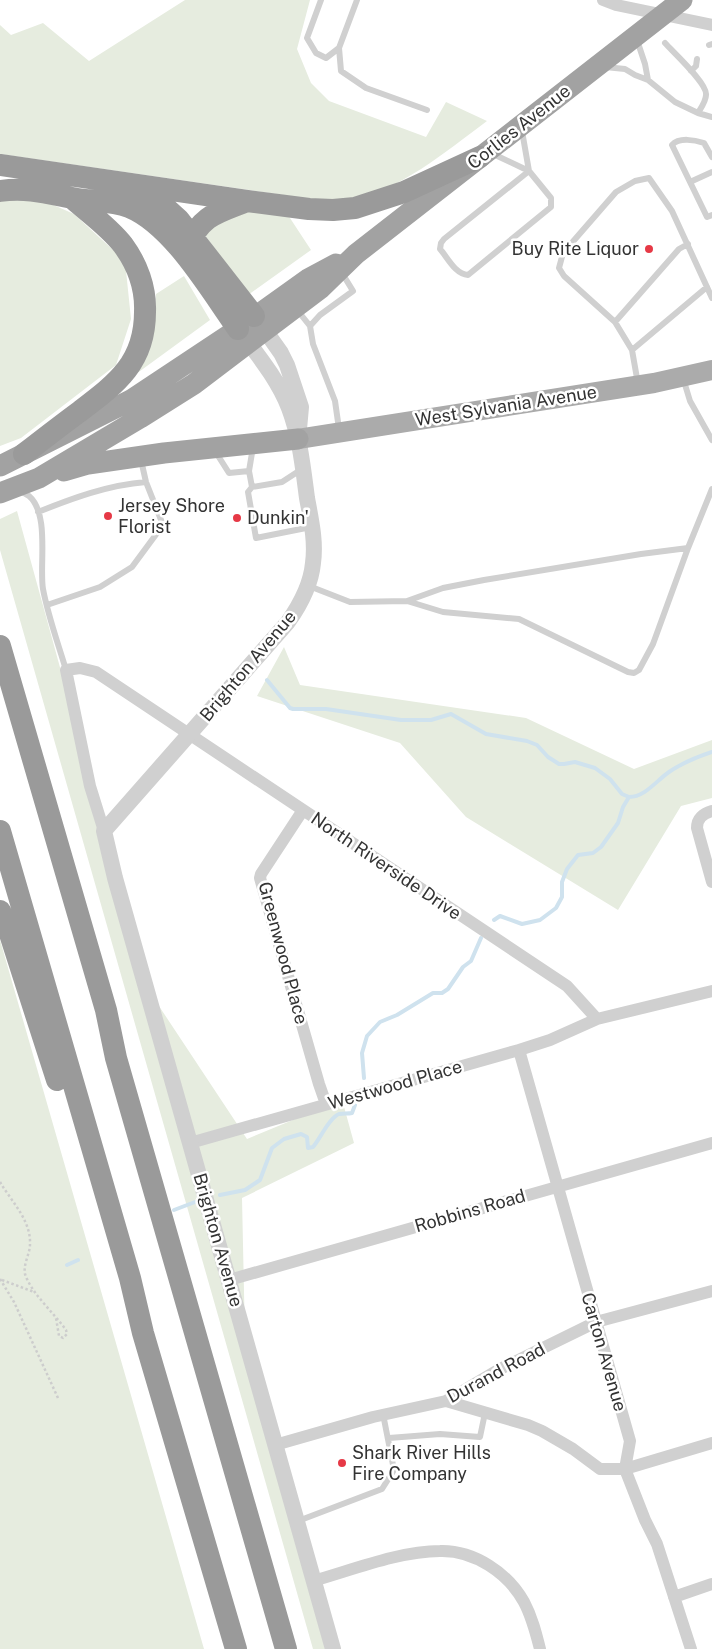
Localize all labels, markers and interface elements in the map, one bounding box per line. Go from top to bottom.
street label: Corlies Avenue [463,80,574,173]
place label: Buy Rite Liquor [512,238,639,259]
marker: Buy Rite Liquor [643,243,655,255]
street label: West Sylvania Avenue [414,381,598,430]
place label: Jersey Shore Florist [118,495,225,537]
place label: Dunkin' [247,507,309,528]
marker: Jersey Shore Florist [102,510,114,522]
marker: Dunkin' [231,512,243,524]
street label: Brighton Avenue [195,606,300,725]
street label: North Riverside Drive [307,808,465,924]
street label: Greenwood Place [254,879,313,1026]
street label: Westwood Place [325,1055,464,1114]
street label: Brighton Avenue [189,1171,248,1309]
street label: Robbins Road [412,1185,528,1236]
street label: Carton Avenue [578,1290,631,1414]
street label: Durand Road [443,1338,548,1407]
place label: Shark River Hills Fire Company [352,1442,491,1484]
marker: Shark River Hills Fire Company [336,1457,348,1469]

